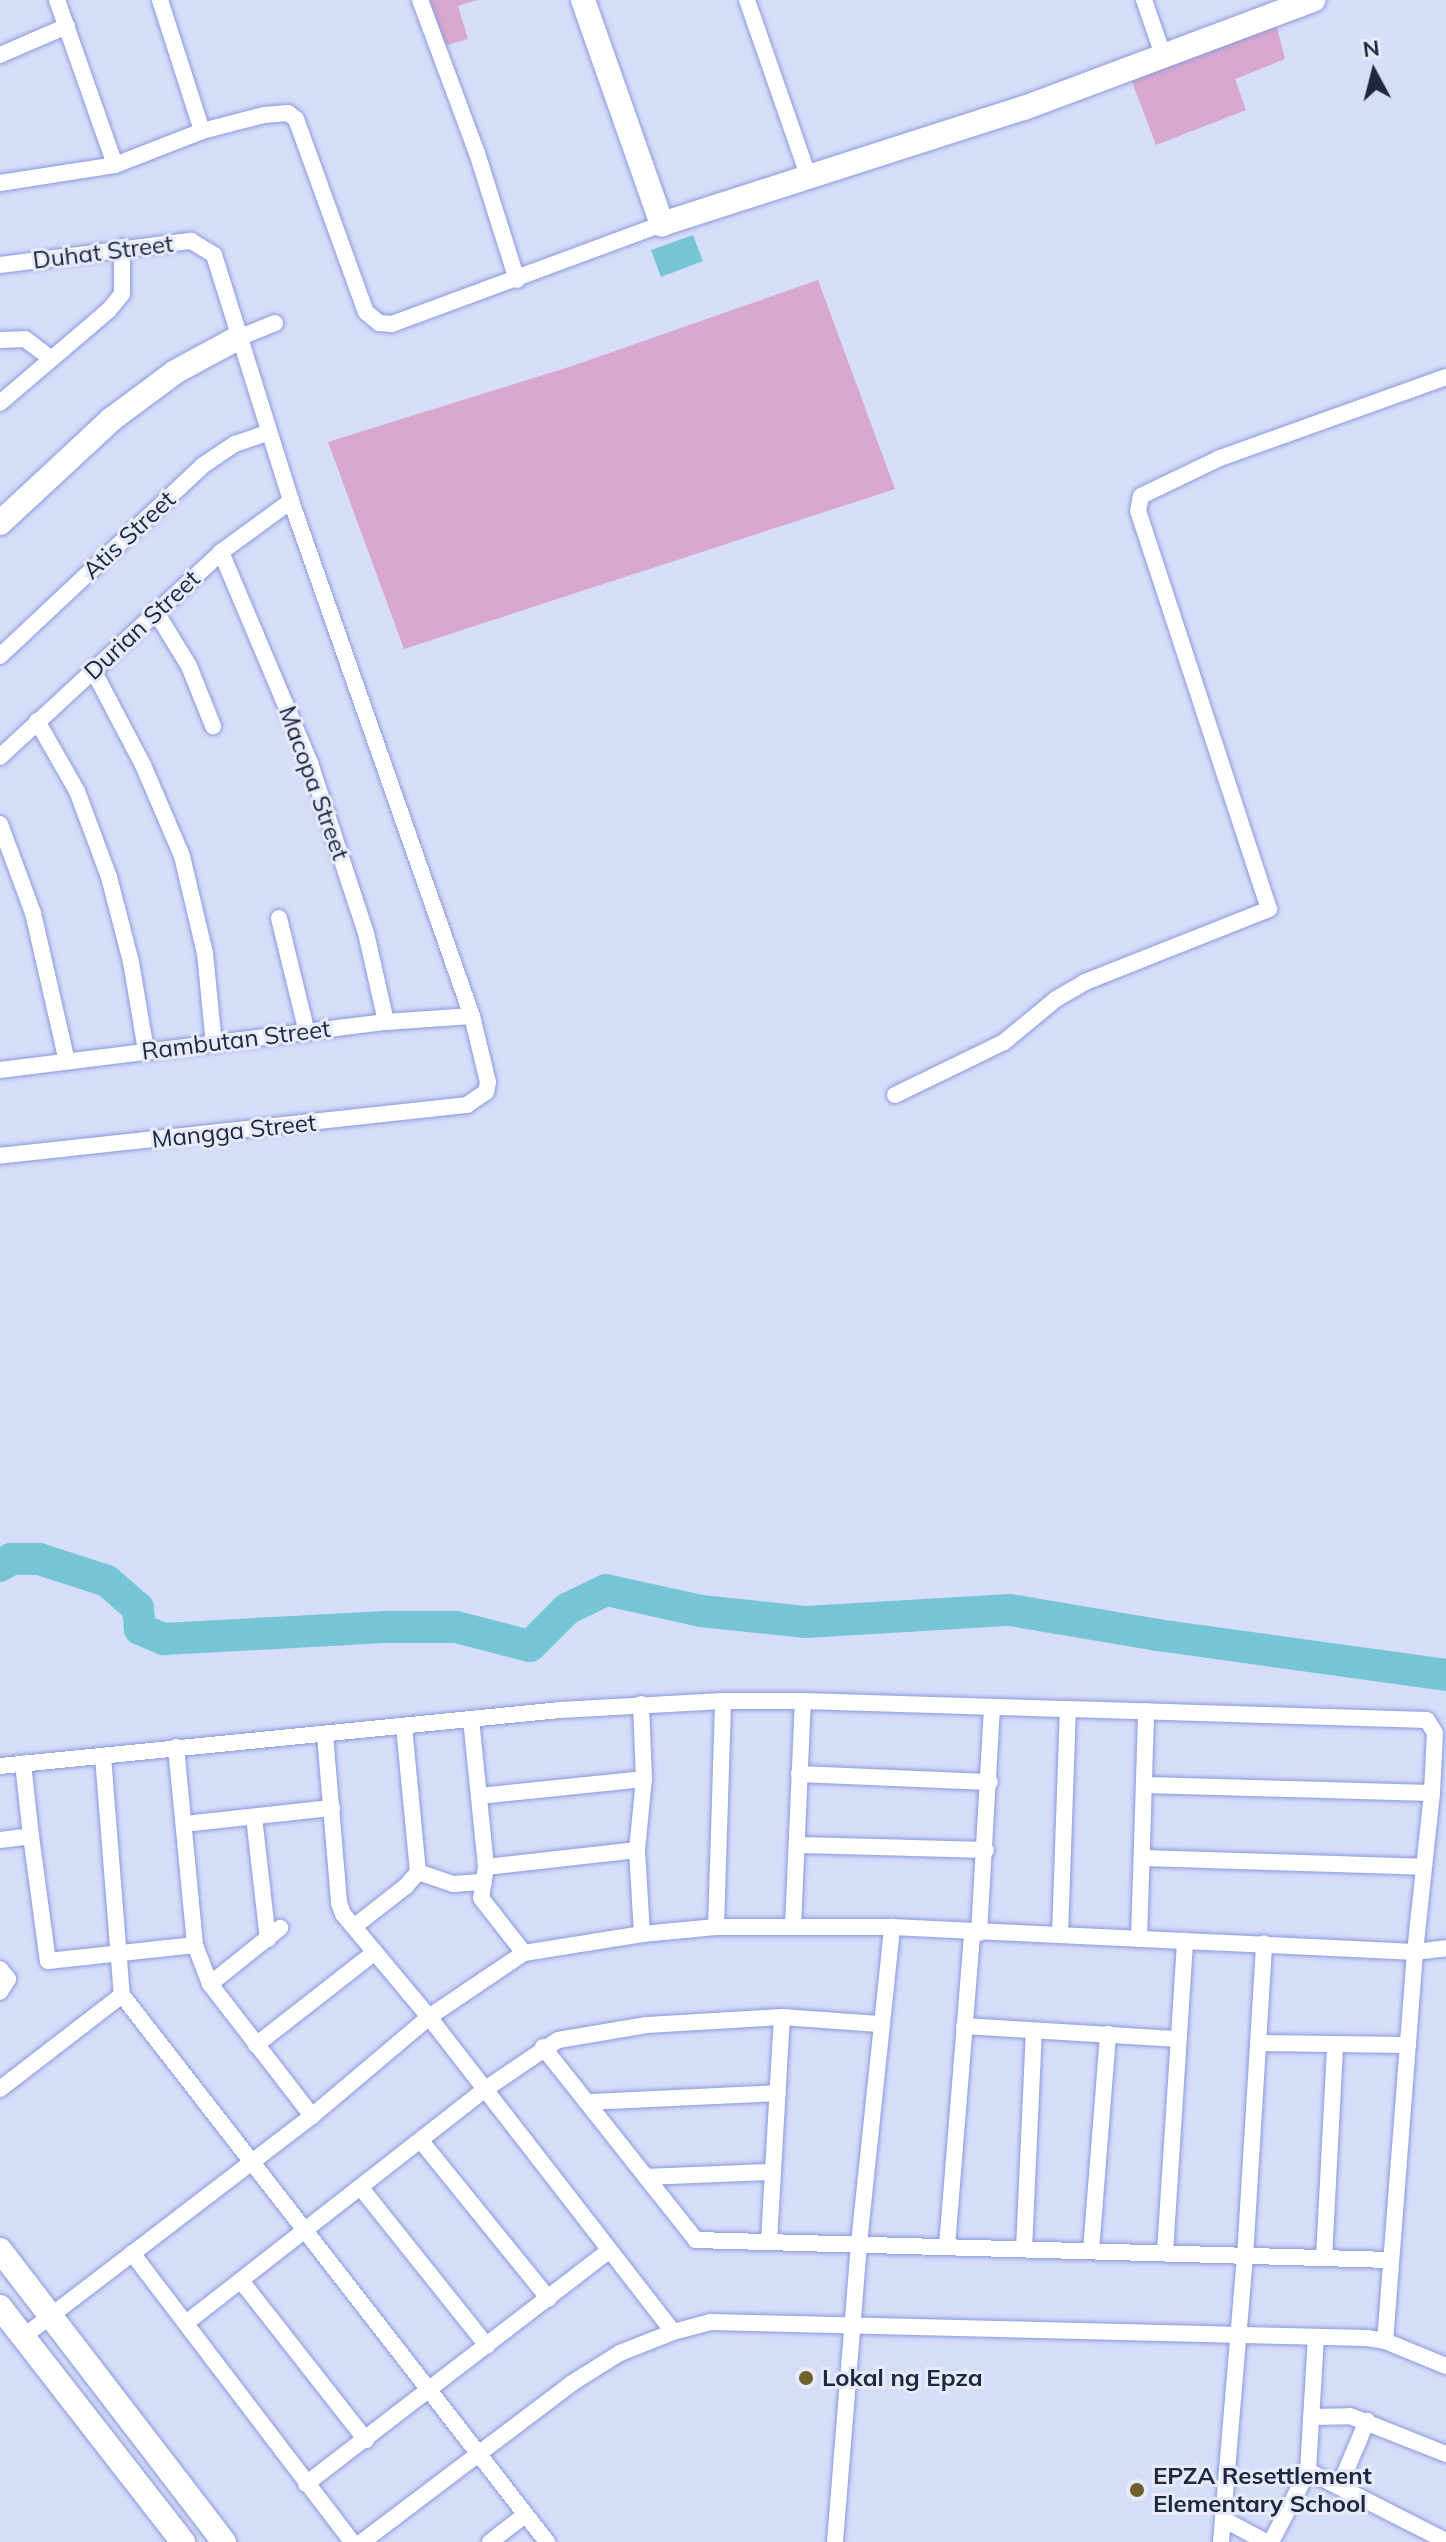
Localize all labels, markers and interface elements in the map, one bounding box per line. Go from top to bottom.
north arrow [1334,32,1414,112]
text: N [1361,33,1381,63]
street label: Duhat Street [31,229,175,275]
street label: Atis Street [77,485,181,585]
street label: Durian Street [78,564,206,686]
street label: Macopa Street [273,702,355,864]
street label: Rambutan Street [140,1014,332,1066]
street label: Mangga Street [150,1108,318,1154]
place label: Lokal ng Epza [822,2364,983,2392]
marker: Lokal ng Epza [797,2369,815,2387]
place label: EPZA Resettlement Elementary School [1153,2462,1372,2518]
marker: EPZA Resettlement Elementary School [1128,2481,1146,2499]

